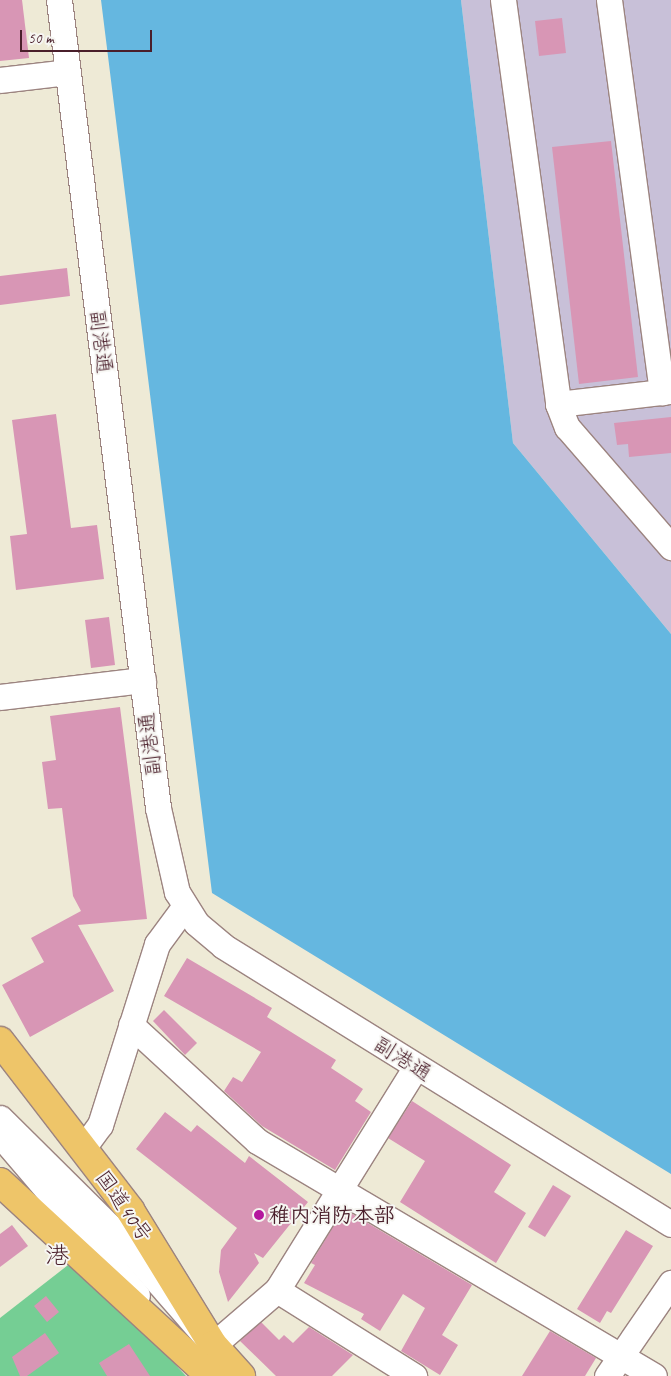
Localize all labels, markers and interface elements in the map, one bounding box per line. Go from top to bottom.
scale bar [22,20,155,52]
text: 50 m [28,29,54,48]
street label: 副港通 [85,309,117,375]
street label: 副港通 [134,711,166,777]
street label: 副港通 [370,1032,436,1086]
street label: 国道40号 [90,1165,158,1247]
place label: 稚内消防本部 [269,1202,395,1228]
marker: 稚内消防本部 [253,1209,265,1221]
district label: 港 [45,1242,69,1270]

